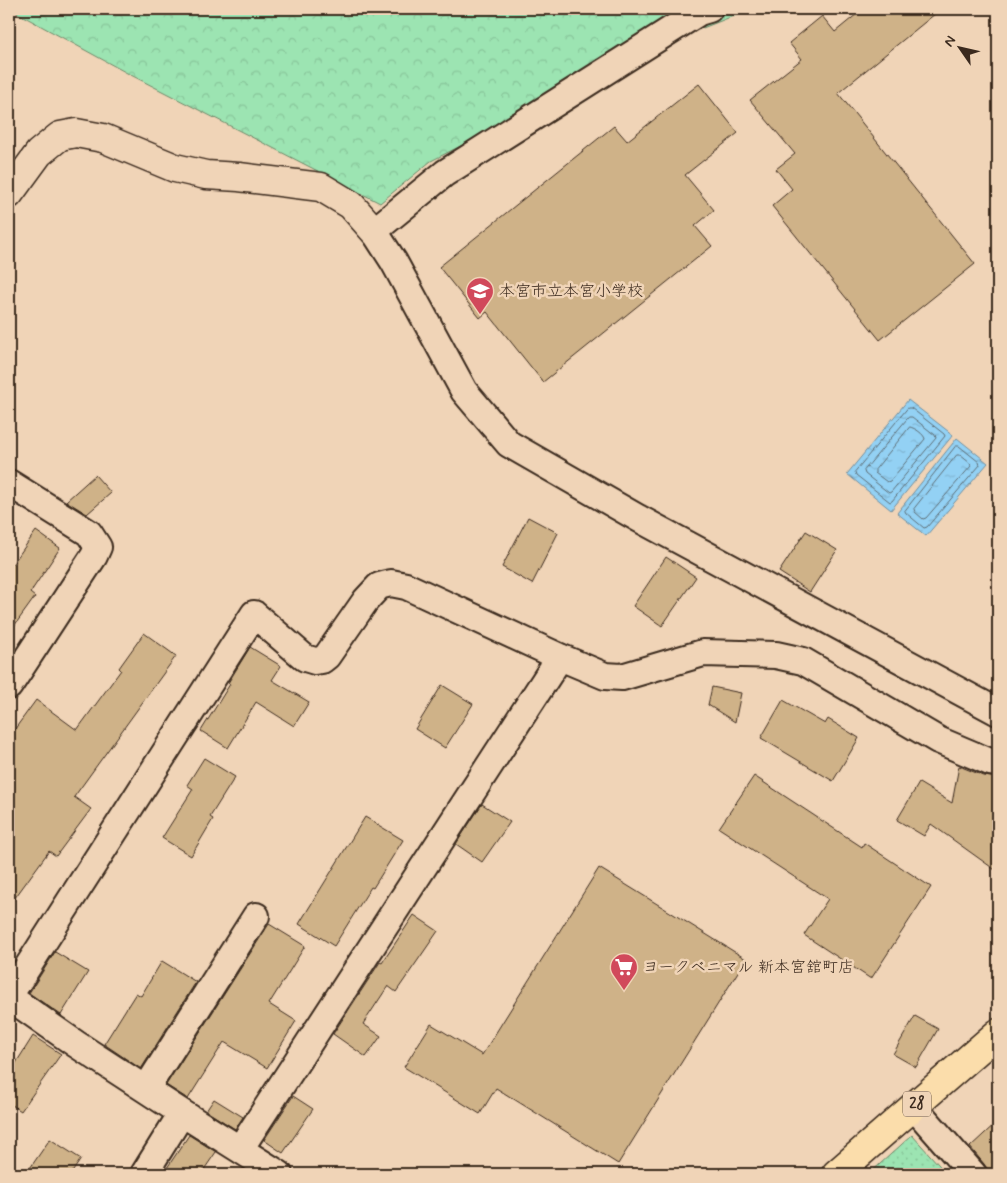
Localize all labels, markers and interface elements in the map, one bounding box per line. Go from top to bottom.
north arrow [934,22,984,72]
text: N [940,32,960,50]
school or university icon: 本宮市立本宮小学校 [465,276,495,315]
place label: 本宮市立本宮小学校 [499,281,643,302]
supermarket icon: ヨークベニマル 新本宮舘町店 [609,952,639,991]
place label: ヨークベニマル 新本宮舘町店 [643,957,854,978]
road number: 28 [903,1092,931,1116]

